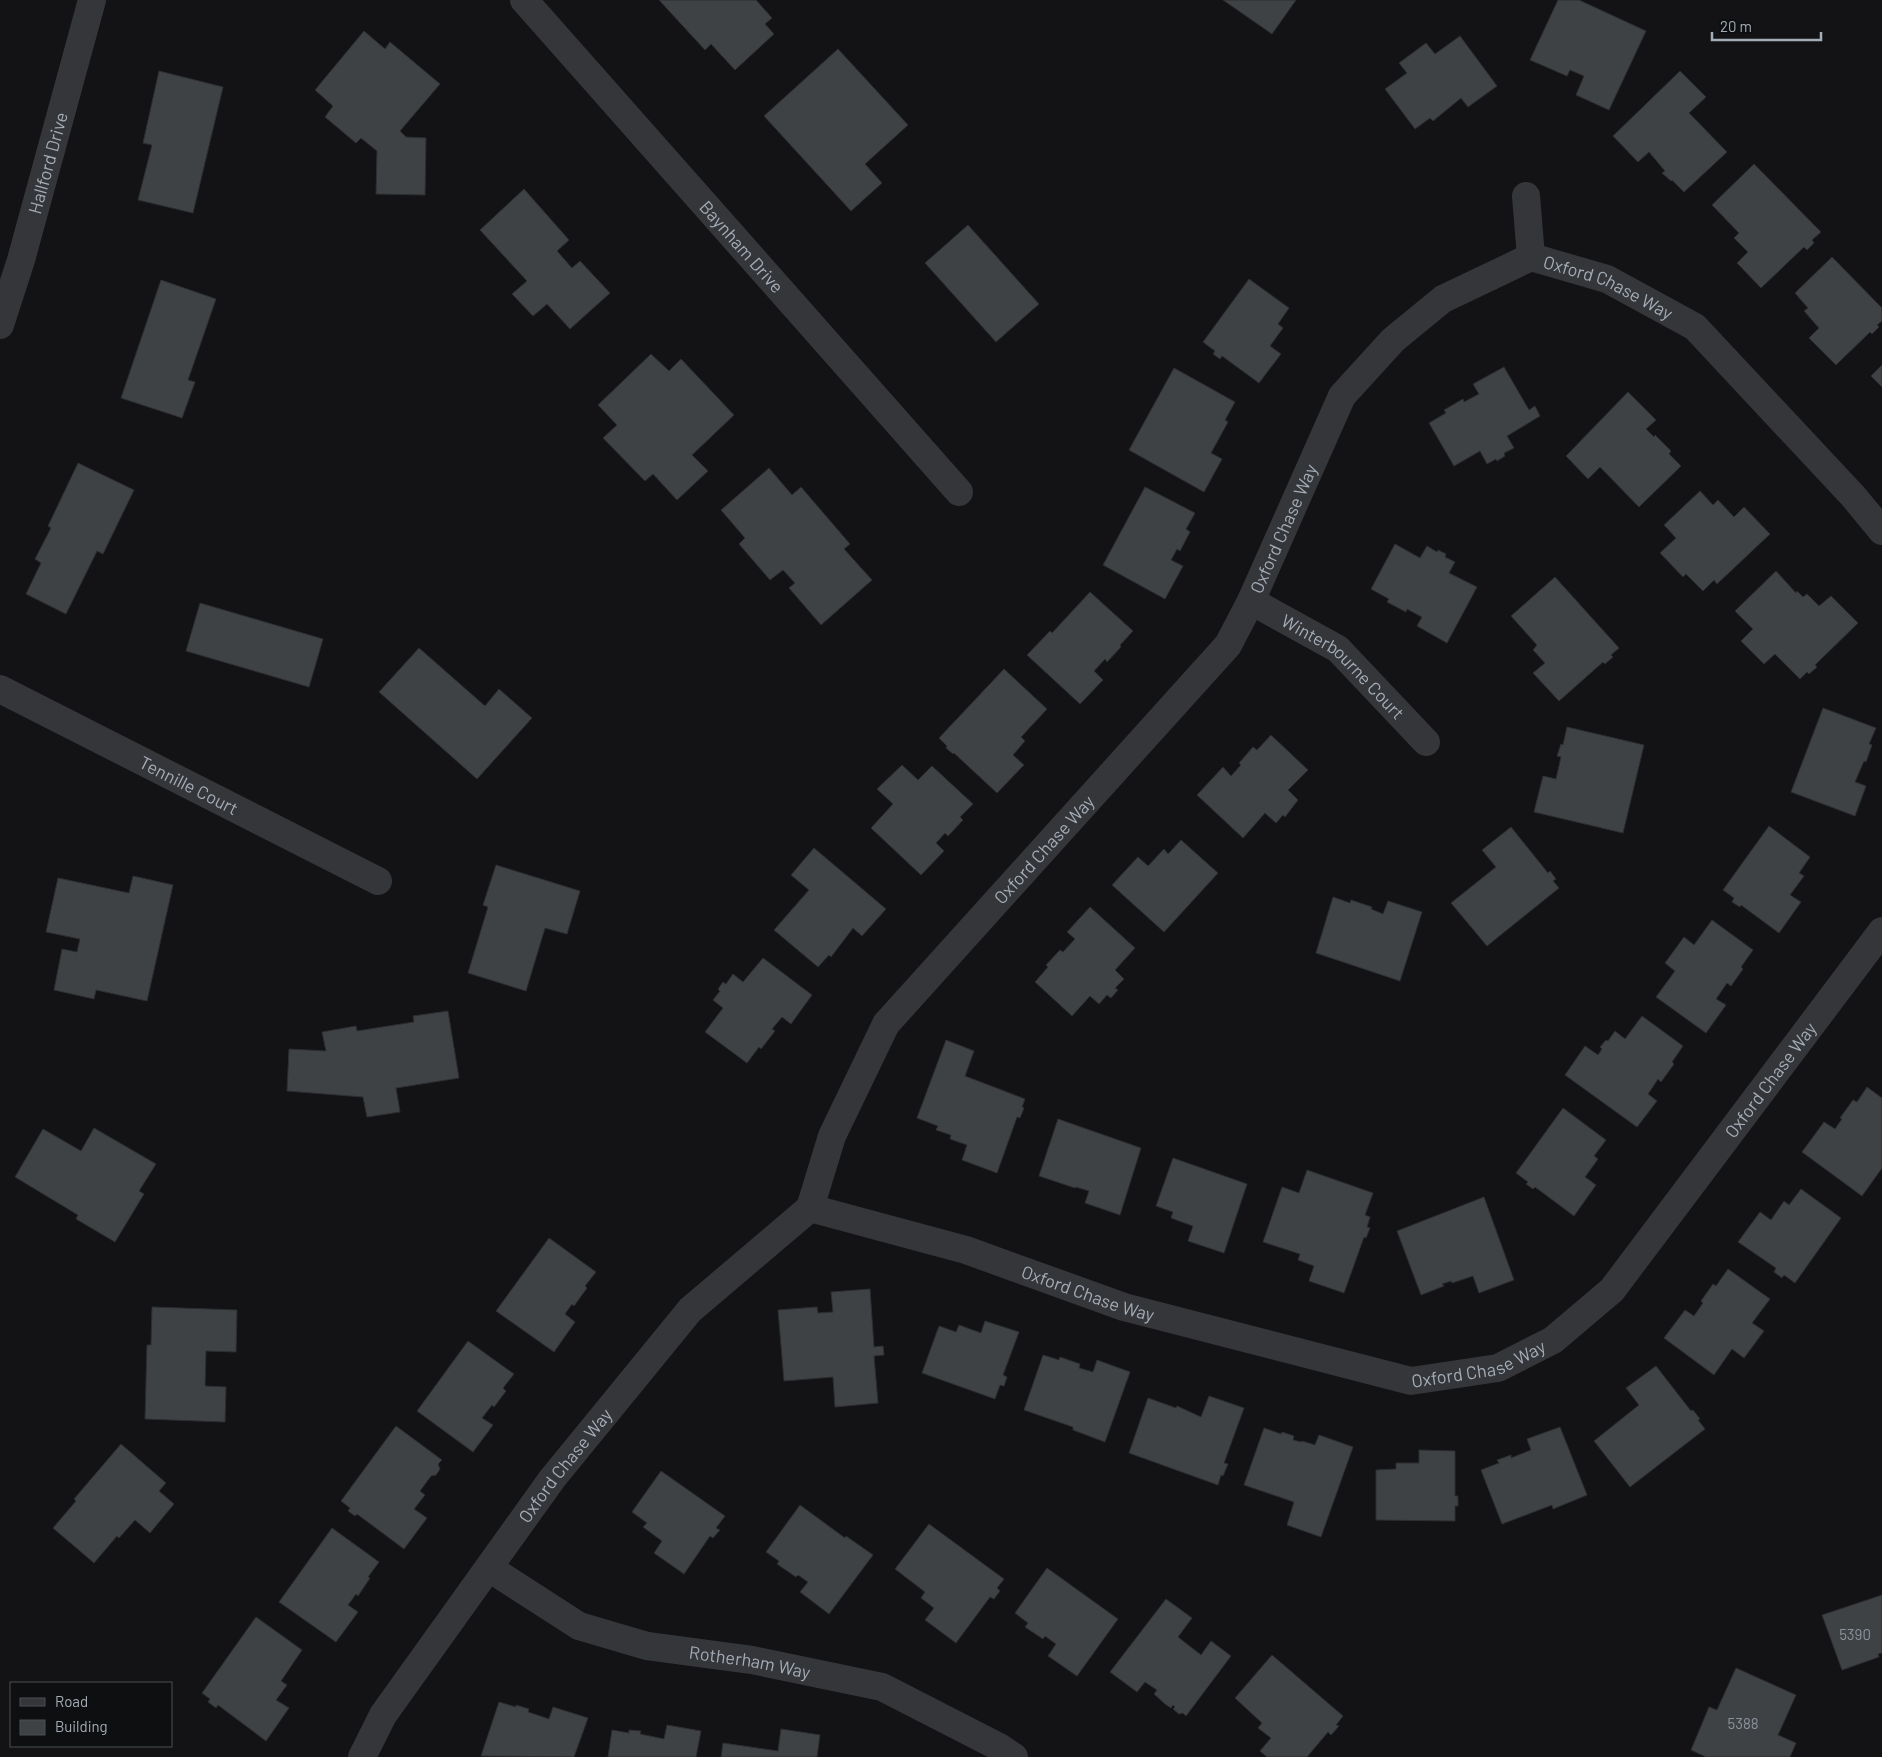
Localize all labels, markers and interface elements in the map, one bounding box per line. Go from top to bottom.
scale bar [1712,10,1821,42]
text: 20 m [1720,17,1752,35]
street label: Hallford Drive [23,109,72,216]
street label: Baynham Drive [695,196,789,297]
street label: Oxford Chase Way [1541,250,1677,324]
street label: Oxford Chase Way [1245,460,1321,597]
street label: Winterbourne Court [1278,609,1409,723]
street label: Tennille Court [136,751,242,819]
street label: Oxford Chase Way [989,790,1099,908]
street label: Oxford Chase Way [1720,1018,1821,1142]
street label: Oxford Chase Way [1019,1260,1157,1325]
street label: Oxford Chase Way [1410,1335,1549,1392]
street label: Oxford Chase Way [513,1404,616,1527]
house number: 5390 [1839,1625,1871,1643]
street label: Rotherham Way [688,1641,812,1683]
legend [10,1682,172,1747]
text: Road [55,1692,88,1710]
house number: 5388 [1727,1714,1759,1732]
text: Building [55,1717,108,1735]

